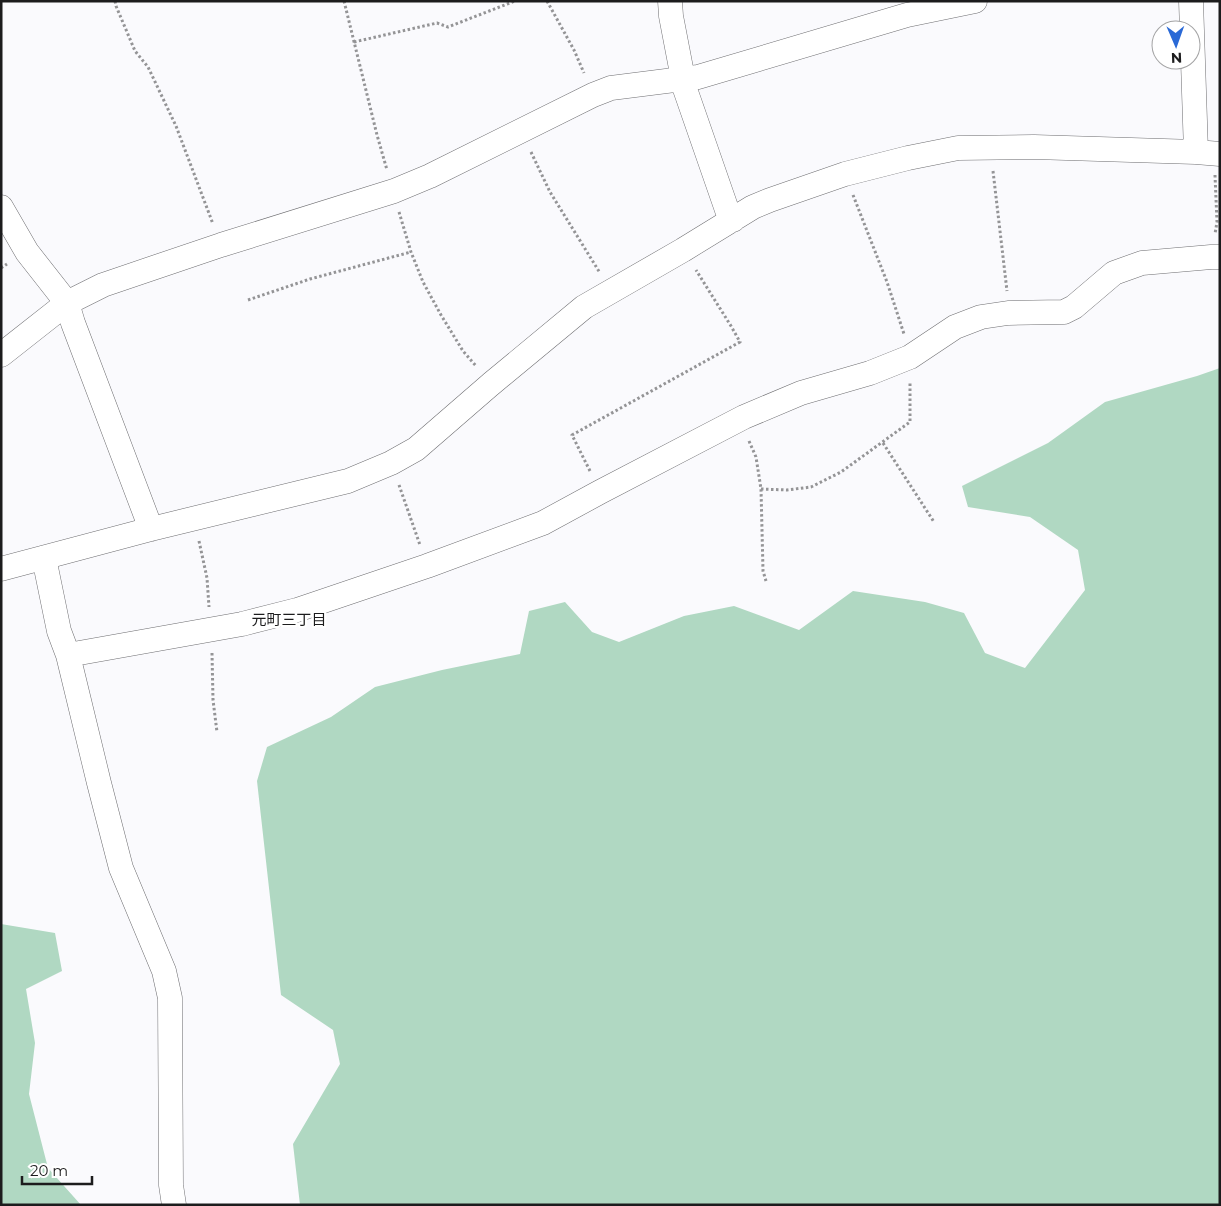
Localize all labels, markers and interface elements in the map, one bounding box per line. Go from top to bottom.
north arrow [1151,20,1201,70]
text: N [1170,49,1182,67]
district label: 元町三丁目 [251,610,327,629]
scale bar [22,1154,92,1186]
text: 20 m [30,1161,68,1180]

